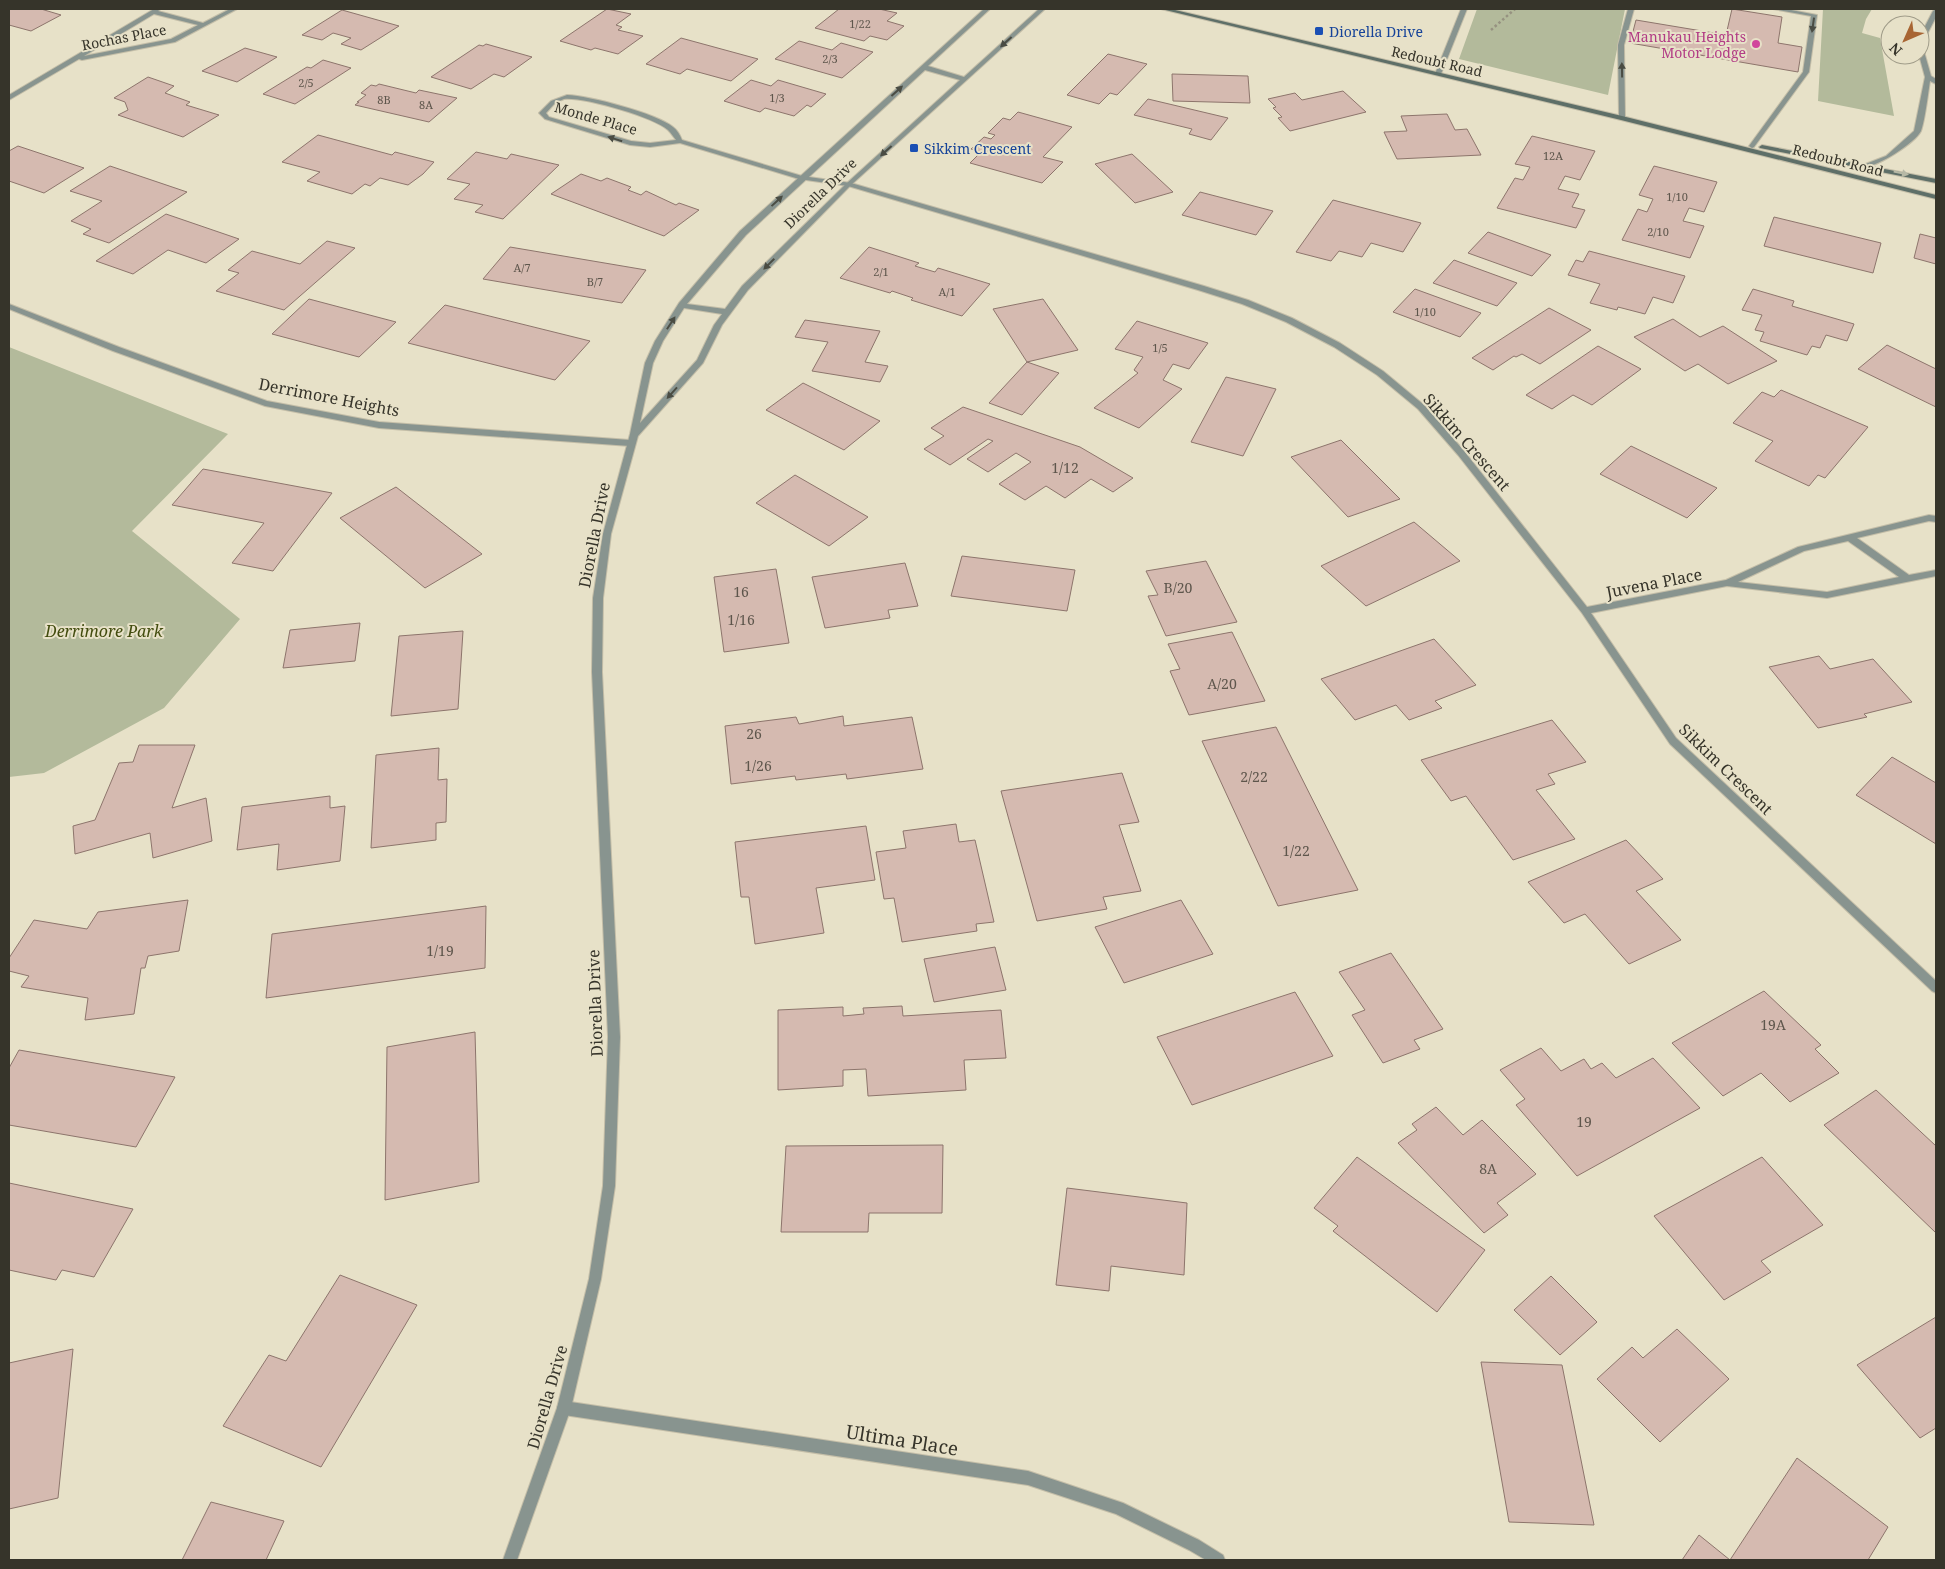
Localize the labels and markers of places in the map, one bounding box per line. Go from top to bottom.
place label: Diorella Drive [1329,22,1423,41]
marker: Diorella Drive [1313,25,1325,37]
place label: Manukau Heights Motor Lodge [1628,27,1746,62]
marker: Manukau Heights Motor Lodge [1750,38,1762,50]
place label: Sikkim Crescent [924,139,1031,158]
marker: Sikkim Crescent [908,142,920,154]

